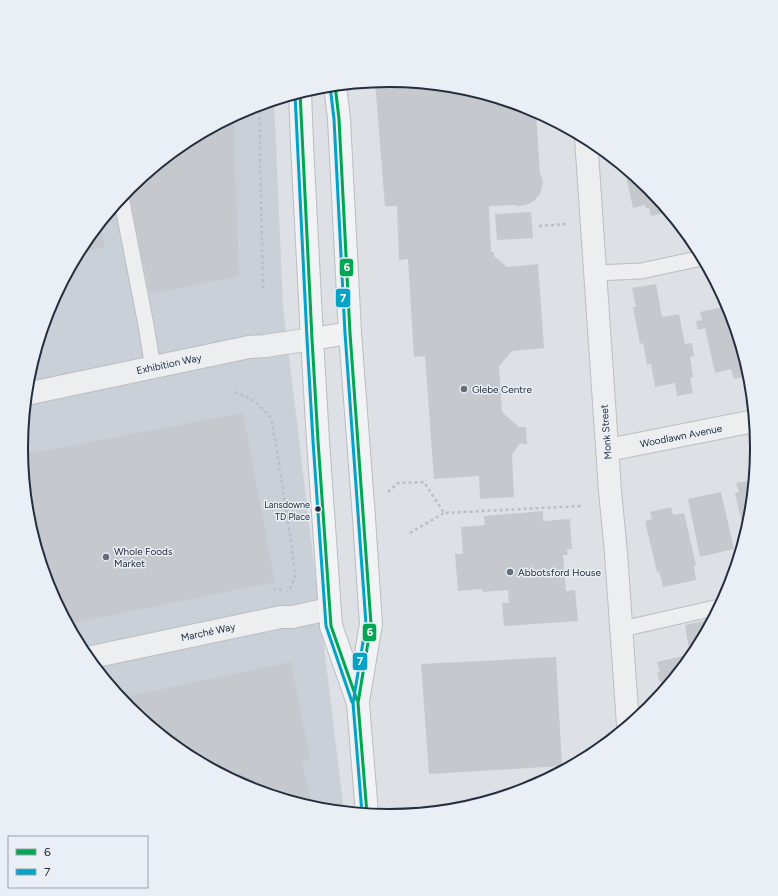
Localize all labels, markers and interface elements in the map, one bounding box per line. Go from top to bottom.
line badge: 6 [339,258,354,277]
text: 6 [344,261,351,274]
line badge: 7 [335,288,351,308]
text: 7 [340,292,346,305]
street label: Exhibition Way [135,351,203,377]
place label: Glebe Centre [472,383,532,396]
marker: Glebe Centre [459,384,469,394]
street label: Monk Street [598,404,614,460]
street label: Woodlawn Avenue [639,422,724,450]
place label: Lansdowne TD Place [264,499,310,522]
marker: Lansdowne TD Place [313,504,323,514]
place label: Whole Foods Market [114,545,173,570]
marker: Whole Foods Market [101,552,111,562]
place label: Abbotsford House [518,566,601,579]
marker: Abbotsford House [505,567,515,577]
street label: Marché Way [180,620,237,644]
line badge: 6 [362,623,377,642]
text: 6 [367,626,374,639]
line badge: 7 [352,652,368,671]
text: 7 [357,655,363,668]
legend [8,836,148,888]
text: 6 [44,845,51,859]
text: 7 [44,865,51,879]

